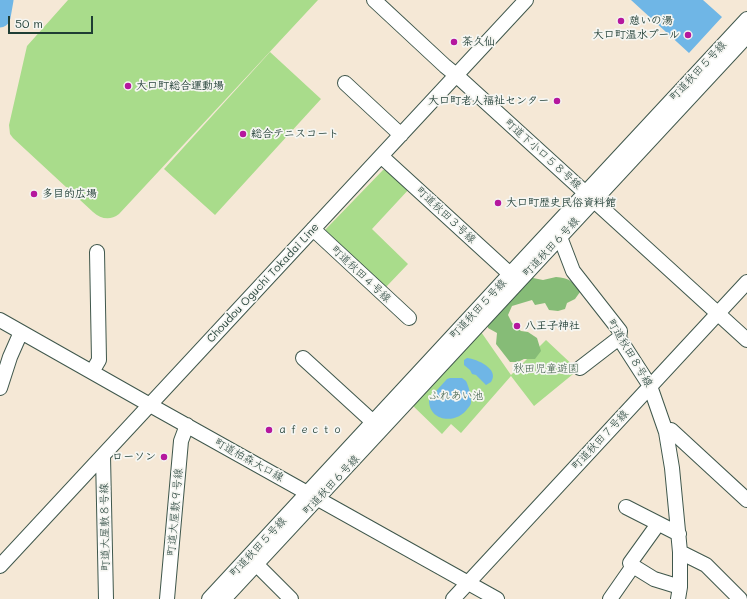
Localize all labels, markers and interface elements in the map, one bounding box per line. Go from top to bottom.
scale bar [10,8,95,34]
place label: 憩いの湯 [629,14,673,28]
text: 50 m [15,15,43,31]
marker: 憩いの湯 [616,16,626,26]
place label: 大口町温水プール [593,28,680,42]
marker: 大口町温水プール [683,30,693,40]
place label: 茶久仙 [462,35,495,49]
marker: 茶久仙 [449,37,459,47]
street label: 町道秋田５号線 [667,38,729,104]
place label: 大口町総合運動場 [136,79,224,93]
marker: 大口町総合運動場 [123,81,133,91]
place label: 大口町老人福祉センター [428,94,549,108]
marker: 大口町老人福祉センター [552,96,562,106]
street label: 町道下小口５８号線 [502,116,584,192]
place label: 総合テニスコート [251,127,339,141]
marker: 総合テニスコート [238,129,248,139]
street label: 町道秋田３号線 [413,184,479,246]
place label: 多目的広場 [42,187,97,201]
marker: 多目的広場 [29,189,39,199]
place label: 大口町歴史民俗資料館 [506,196,616,210]
marker: 大口町歴史民俗資料館 [493,198,503,208]
street label: 町道秋田６号線 [520,214,582,280]
street label: Choudou Oguchi Tokadai Line [204,221,322,345]
street label: 町道秋田４号線 [328,243,394,305]
street label: 町道秋田５号線 [447,276,509,342]
street label: 町道秋田８号線 [605,317,655,389]
place label: 八王子神社 [525,319,580,333]
marker: 八王子神社 [512,321,522,331]
park label: 秋田児童遊園 [513,362,579,376]
park label: ふれあい池 [429,389,483,403]
street label: 町道秋田７号線 [569,407,631,473]
place label: ａｆｅｃｔｏ [277,423,343,437]
marker: ａｆｅｃｔｏ [264,425,274,435]
street label: 町道柏森大口線 [212,436,286,484]
place label: ローソン [112,450,156,464]
marker: ローソン [159,452,169,462]
street label: 町道秋田６号線 [300,452,362,518]
street label: 町道大屋敷９号線 [165,468,185,556]
street label: 町道大屋敷８号線 [98,483,112,571]
street label: 町道秋田５号線 [227,514,289,580]

